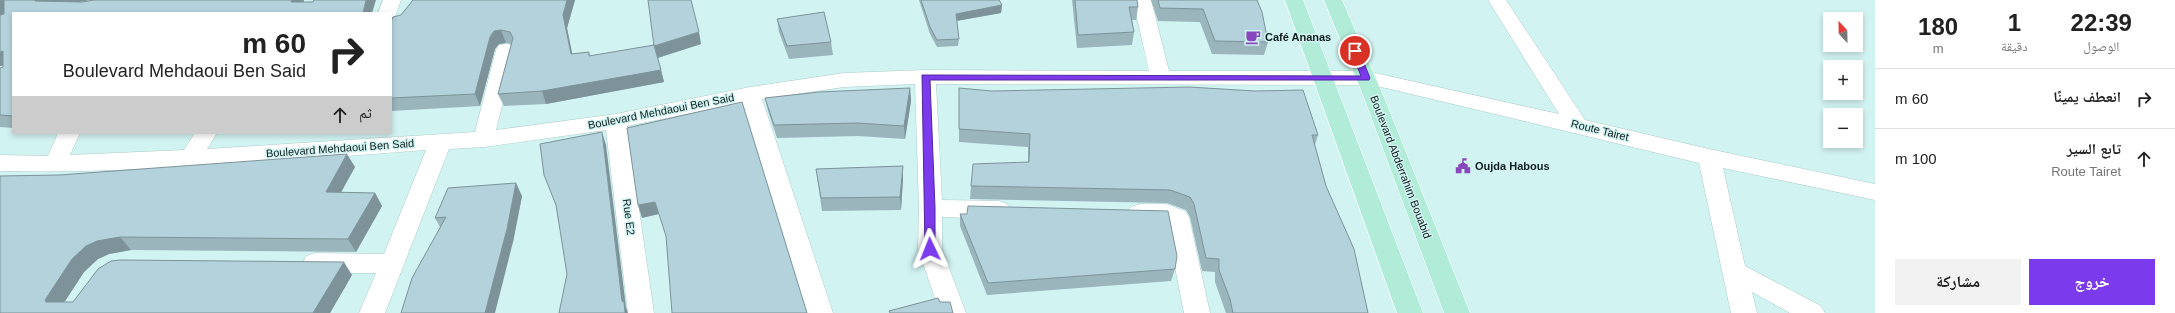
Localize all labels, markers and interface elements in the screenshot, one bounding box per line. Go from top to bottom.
text: 1 [2008,9,2021,36]
text: 22:39 [2071,9,2132,36]
north arrow [1823,12,1863,52]
map controls [1823,12,1863,148]
text: 180 [1918,13,1958,40]
text: 60 m [242,28,306,59]
icon: right [320,28,372,80]
cafe icon: Café Ananas [1244,28,1262,46]
place label: Café Ananas [1265,31,1331,43]
pin [1338,34,1372,68]
text: دقيقة [2001,39,2028,54]
text: الوصول [2083,39,2119,54]
icon: arrive [1344,40,1366,62]
text: m [1933,41,1943,56]
button: + [1823,60,1863,100]
text: Boulevard Mehdaoui Ben Said [63,61,306,81]
text: انعطف يمينًا [2053,88,2121,105]
icon: right [2133,88,2155,110]
text: 60 m [1895,90,1928,107]
street label: Boulevard Mehdaoui Ben Said [587,91,735,131]
street label: Boulevard Abderrahim Bouabid [1368,94,1434,240]
icon: ahead [329,104,351,126]
text: ثم [359,104,372,121]
button: − [1823,108,1863,148]
street label: Route Tairet [1570,117,1630,143]
street label: Boulevard Mehdaoui Ben Said [265,137,415,159]
text: تابع السير [2067,140,2121,157]
icon: ahead [2133,148,2155,170]
text: 100 m [1895,150,1937,167]
public building icon: Oujda Habous [1454,157,1472,175]
place label: Oujda Habous [1475,160,1550,172]
text: Route Tairet [2051,164,2121,179]
street label: Rue E2 [621,198,637,236]
position arrow [909,228,951,270]
button: مشاركة [1895,259,2021,305]
button: خروج [2029,259,2155,305]

